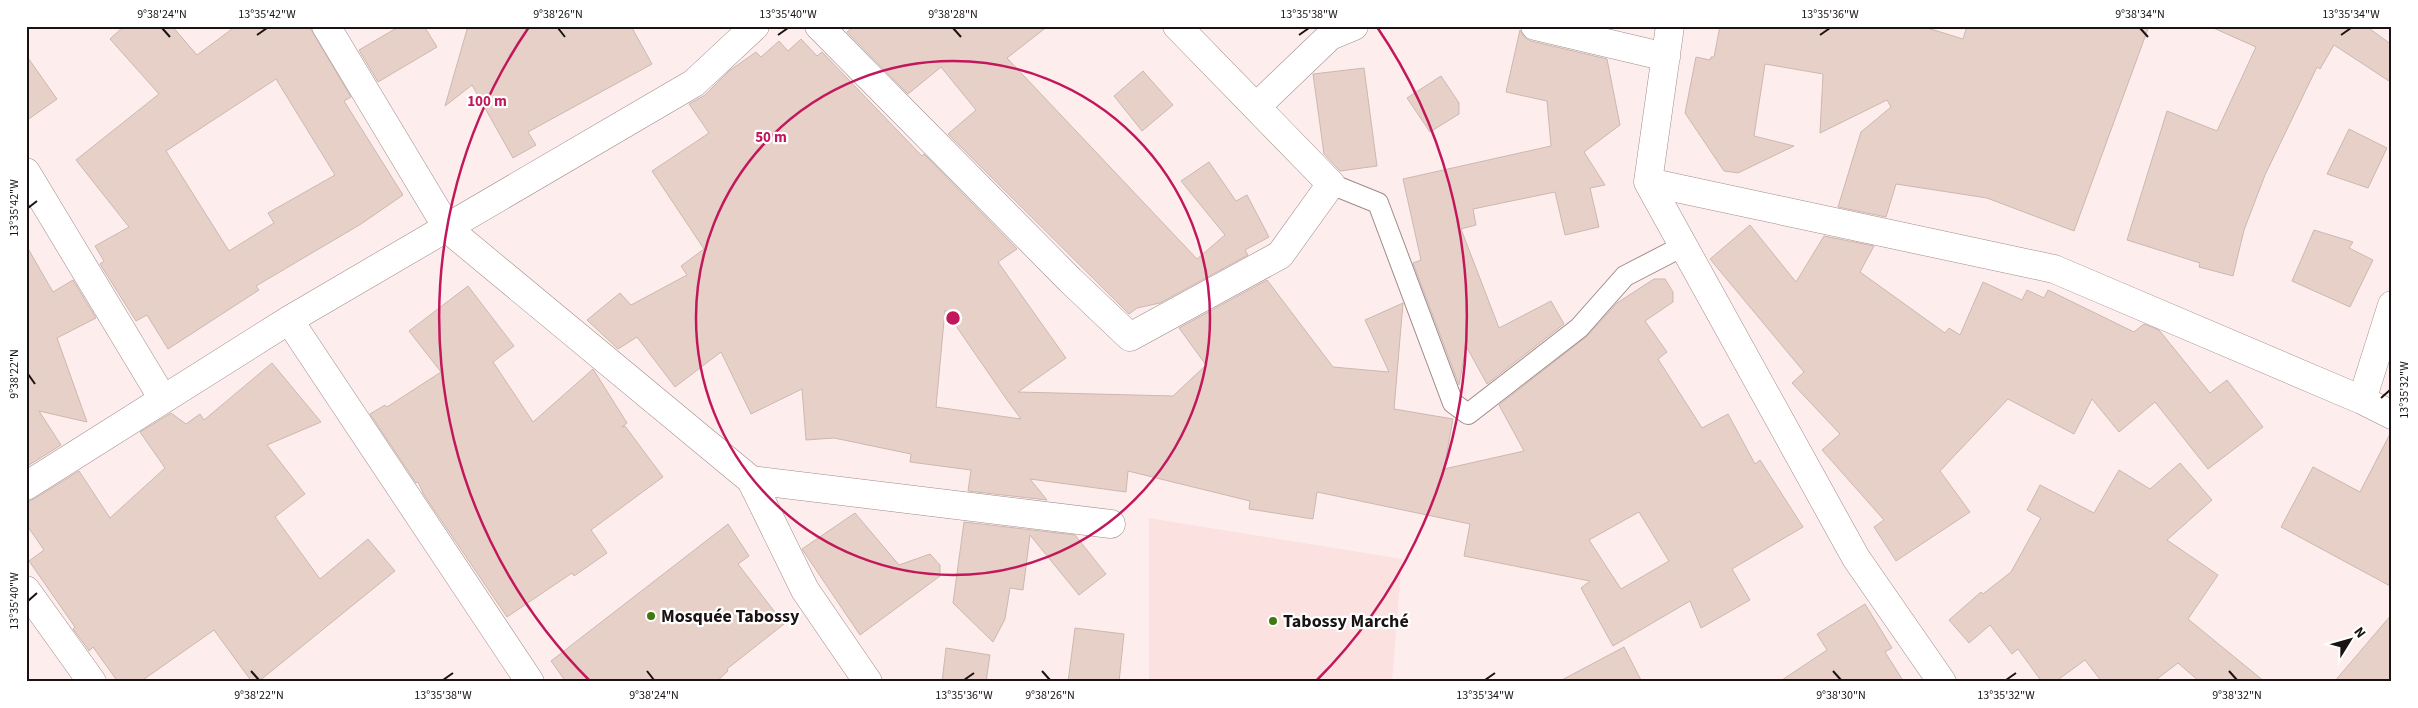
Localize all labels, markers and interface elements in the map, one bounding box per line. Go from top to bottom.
text: 9°38'24"N [137,6,187,23]
text: 13°35'42"W [238,6,296,23]
text: 9°38'26"N [533,6,583,23]
text: 13°35'40"W [759,6,817,23]
text: 9°38'28"N [928,6,978,23]
text: 13°35'38"W [1280,6,1338,23]
text: 13°35'36"W [1801,6,1859,23]
text: 9°38'34"N [2115,6,2165,23]
text: 13°35'34"W [2322,6,2380,23]
text: 100 m [467,91,507,112]
text: 50 m [755,127,787,148]
text: 13°35'42"W [6,179,23,237]
centre of rings [944,309,962,327]
text: 9°38'22"N [6,349,23,399]
text: 13°35'32"W [2396,361,2413,419]
text: 13°35'40"W [6,572,23,630]
place label: Mosquée Tabossy [661,604,800,629]
place label: Tabossy Marché [1283,609,1409,634]
marker: Mosquée Tabossy [645,610,657,622]
marker: Tabossy Marché [1267,615,1279,627]
north arrow [2326,616,2376,666]
text: N [2349,623,2370,643]
text: 9°38'22"N [234,687,284,704]
text: 13°35'38"W [414,687,472,704]
text: 9°38'24"N [629,687,679,704]
text: 13°35'36"W [935,687,993,704]
text: 9°38'26"N [1025,687,1075,704]
text: 13°35'34"W [1456,687,1514,704]
text: 9°38'30"N [1816,687,1866,704]
text: 13°35'32"W [1977,687,2035,704]
text: 9°38'32"N [2212,687,2262,704]

